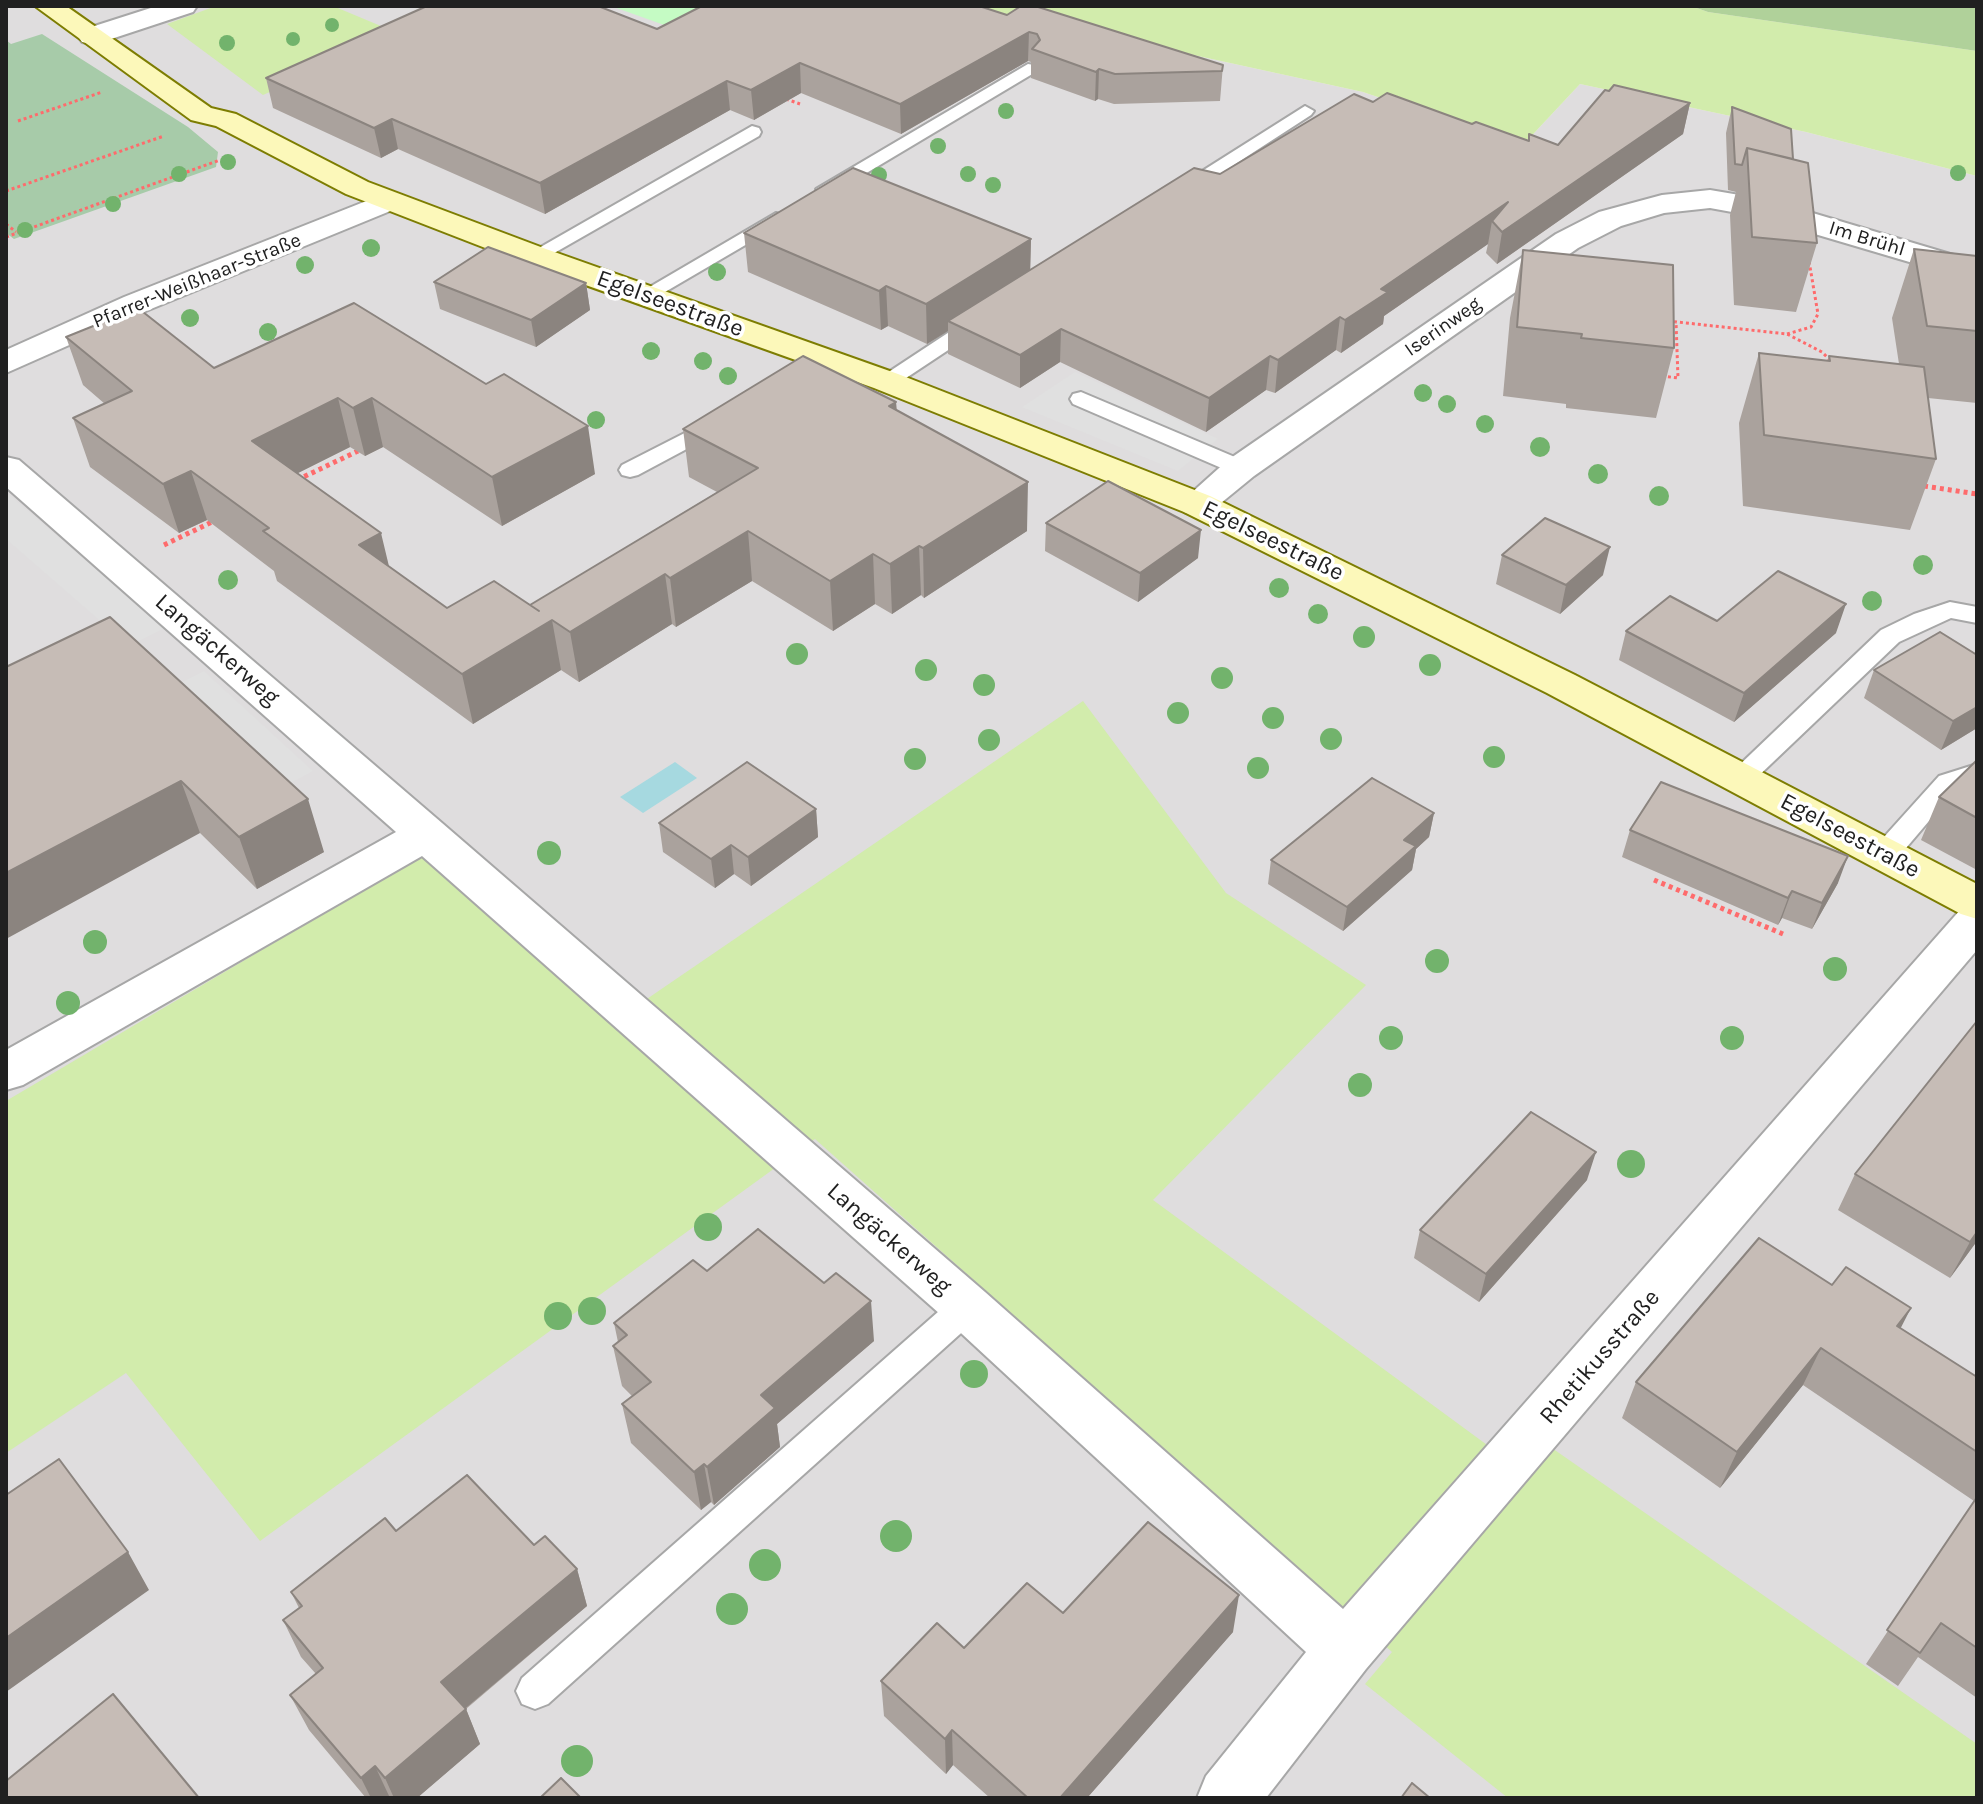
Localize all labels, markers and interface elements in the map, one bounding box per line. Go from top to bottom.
street label: Im Brühl [1826,216,1908,262]
street label: Pfarrer-Weißhaar-Straße [89,228,305,334]
street label: Egelseestraße [593,264,747,344]
street label: Iserinweg [1400,292,1486,362]
street label: Egelseestraße [1198,494,1348,588]
street label: Langäckerweg [149,588,285,712]
street label: Egelseestraße [1775,787,1925,885]
street label: Langäckerweg [821,1177,957,1301]
street label: Rhetikusstraße [1534,1284,1666,1430]

